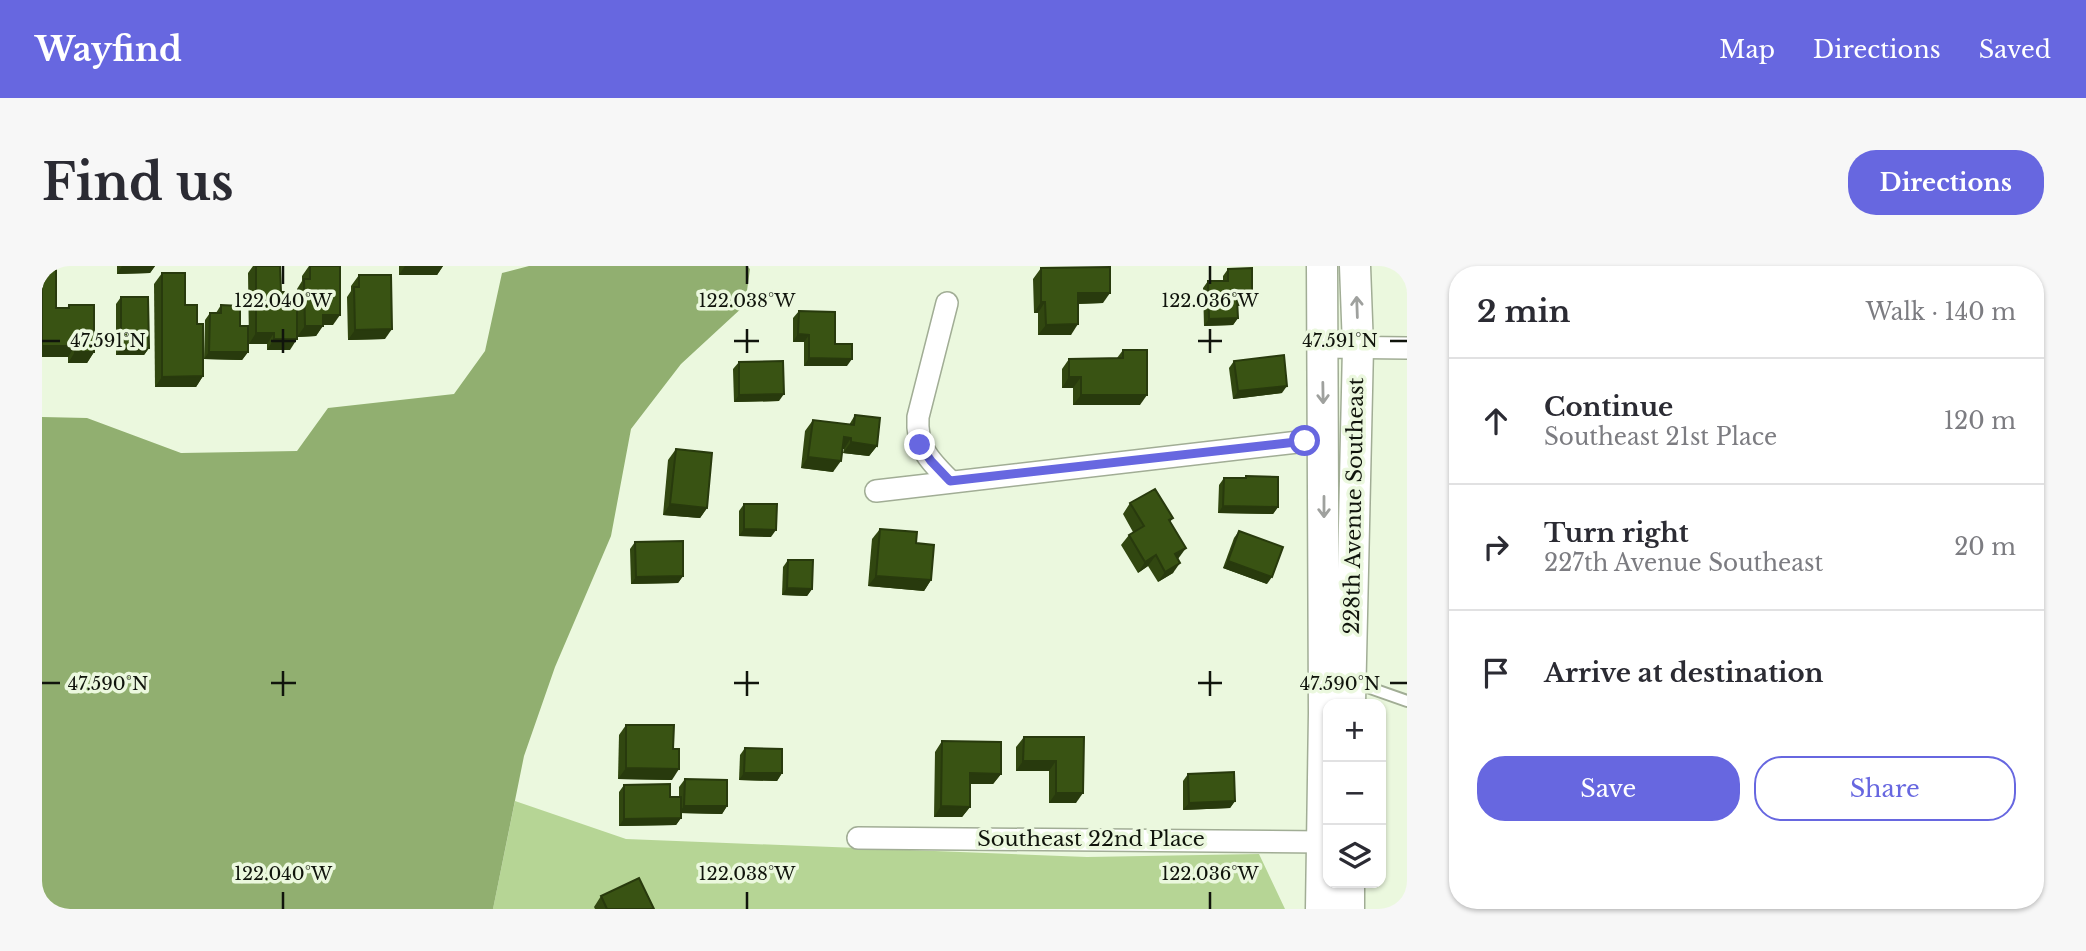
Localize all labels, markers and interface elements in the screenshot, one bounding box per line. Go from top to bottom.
text: Wayfind [35,29,182,70]
text: Map [1719,35,1775,64]
text: Directions [1813,35,1941,64]
text: Saved [1979,35,2051,64]
button: Directions [1848,150,2044,215]
text: Find us [42,152,234,213]
text: 122.040°W [234,290,333,312]
text: 122.038°W [699,290,796,312]
text: 122.036°W [1161,290,1260,312]
text: 2 min [1477,293,1570,330]
one-way arrow [1350,295,1363,318]
text: Walk · 140 m [1866,298,2016,326]
text: 47.591°N [70,330,146,352]
text: 47.591°N [1302,330,1378,352]
street label: 228th Avenue Southeast [1339,377,1369,635]
one-way arrow [1316,381,1329,404]
text: Continue [1544,391,1673,423]
icon: ahead [1477,402,1515,440]
text: 120 m [1944,407,2016,435]
text: Southeast 21st Place [1544,423,1777,451]
route start [1289,425,1320,456]
route end [904,429,935,460]
one-way arrow [1317,496,1331,519]
text: Turn right [1544,517,1689,549]
icon: right [1477,528,1515,566]
text: 20 m [1954,533,2016,561]
text: 227th Avenue Southeast [1544,549,1823,577]
icon: arrive [1477,654,1515,692]
text: Arrive at destination [1544,657,1824,689]
text: 47.590°N [68,673,148,695]
text: 47.590°N [1300,673,1380,695]
map controls [1323,699,1386,888]
button: + [1323,699,1386,762]
button: Save [1477,756,1740,821]
button: Share [1754,756,2016,821]
button: − [1323,762,1386,825]
button: layers [1323,825,1386,888]
street label: Southeast 22nd Place [977,826,1205,852]
text: 122.040°W [234,863,333,885]
text: 122.038°W [699,863,796,885]
text: 122.036°W [1161,863,1260,885]

